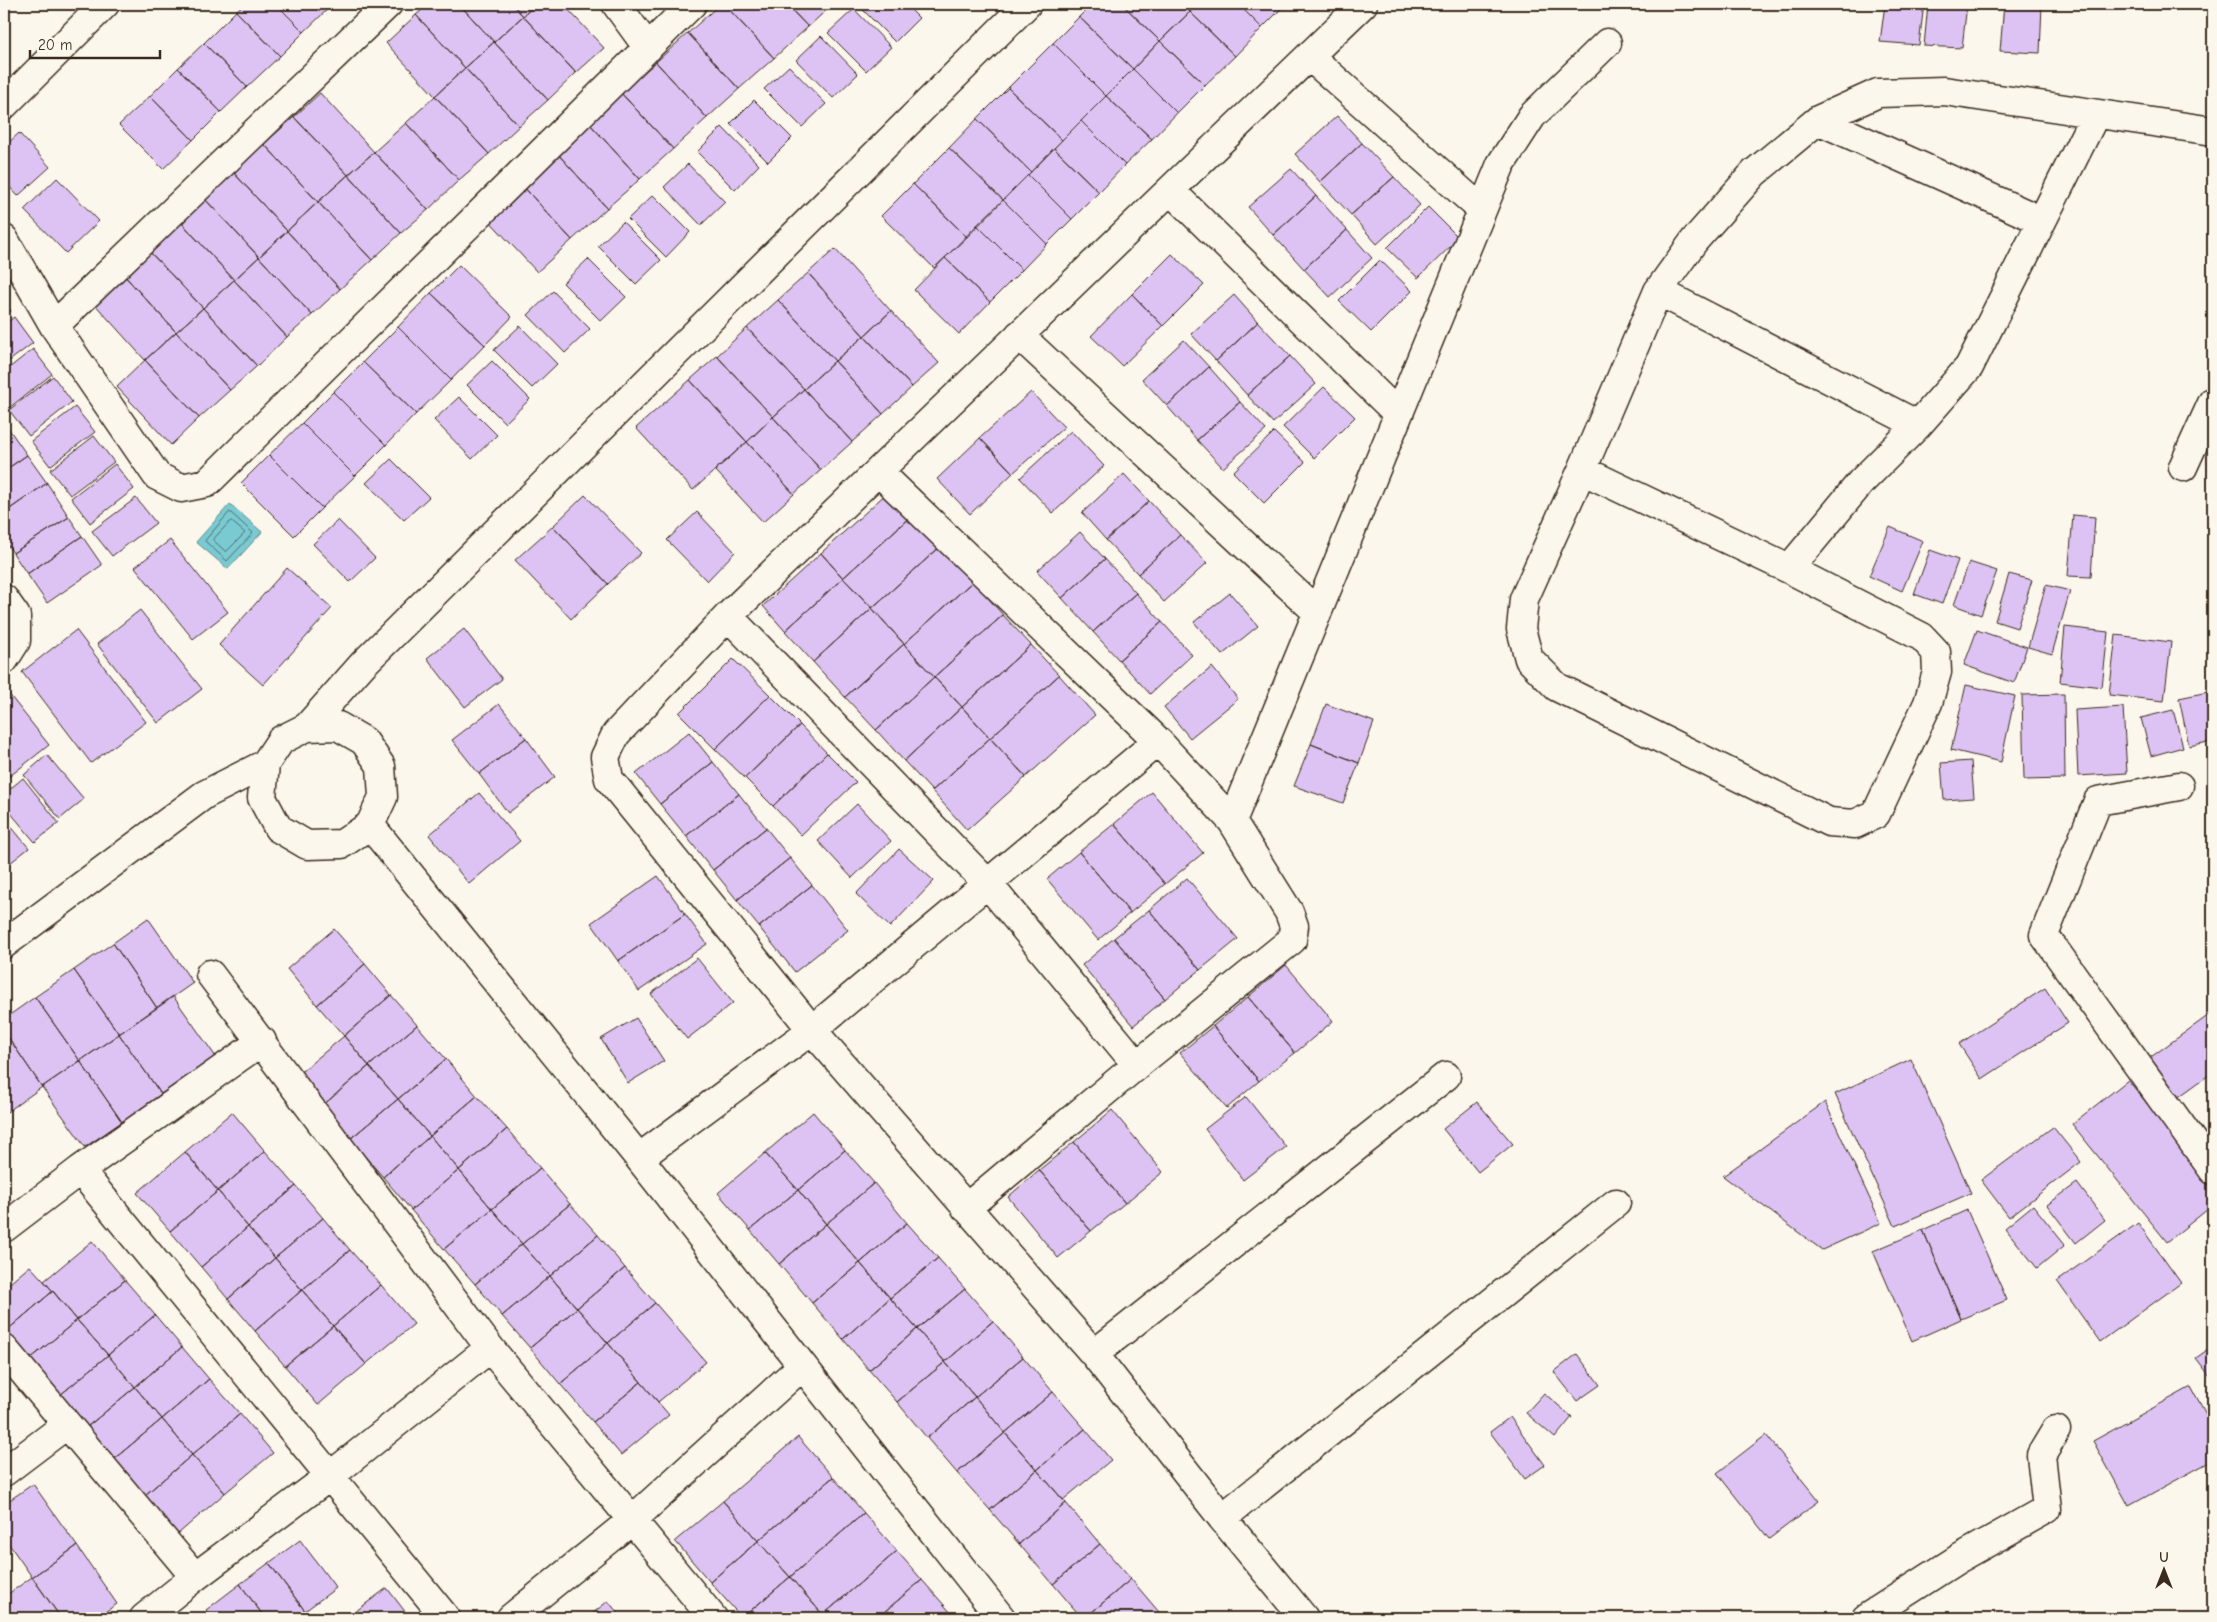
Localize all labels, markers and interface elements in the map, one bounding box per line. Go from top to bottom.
scale bar [30,28,160,60]
text: 20 m [38,36,72,54]
north arrow [2140,1544,2190,1594]
text: U [2159,1549,2169,1566]

